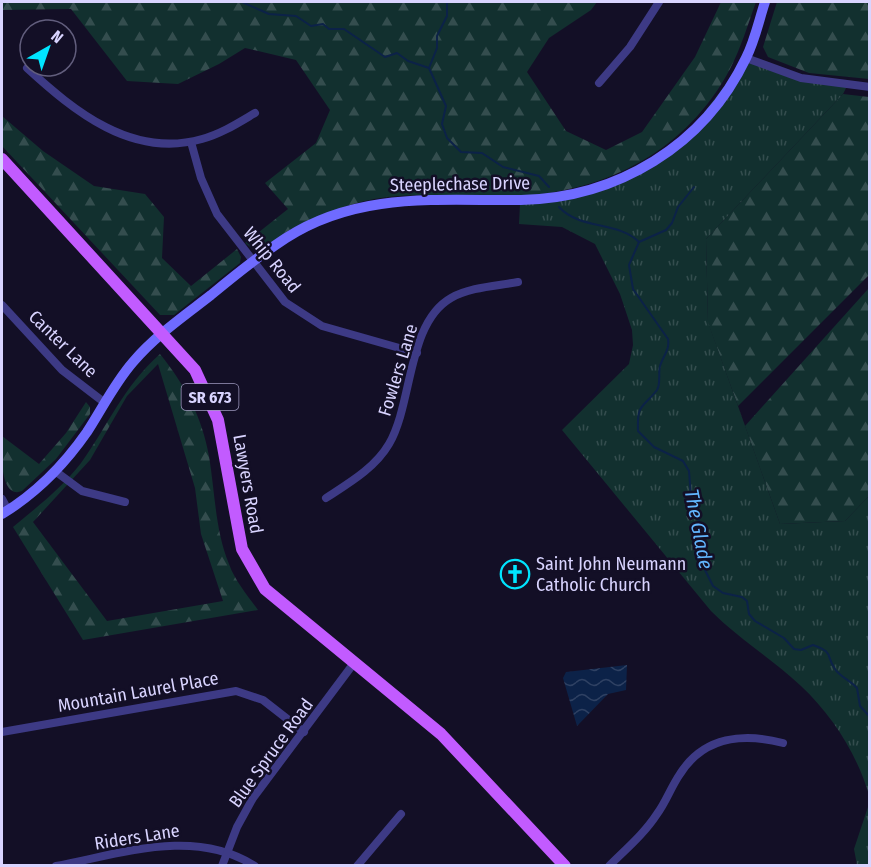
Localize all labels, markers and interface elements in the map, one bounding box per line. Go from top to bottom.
north arrow [18,18,78,78]
text: N [48,27,67,47]
street label: Steeplechase Drive [390,172,530,196]
street label: Whip Road [239,223,305,297]
street label: Canter Lane [24,306,102,382]
street label: Fowlers Lane [374,321,422,419]
road number: SR 673 [182,384,238,410]
street label: Lawyers Road [228,433,268,535]
water label: The Glade [680,487,719,571]
place label: Saint John Neumann Catholic Church [536,553,686,596]
church icon: Saint John Neumann Catholic Church [499,558,531,590]
street label: Mountain Laurel Place [56,667,220,717]
street label: Blue Spruce Road [224,694,318,812]
street label: Riders Lane [93,819,181,855]

